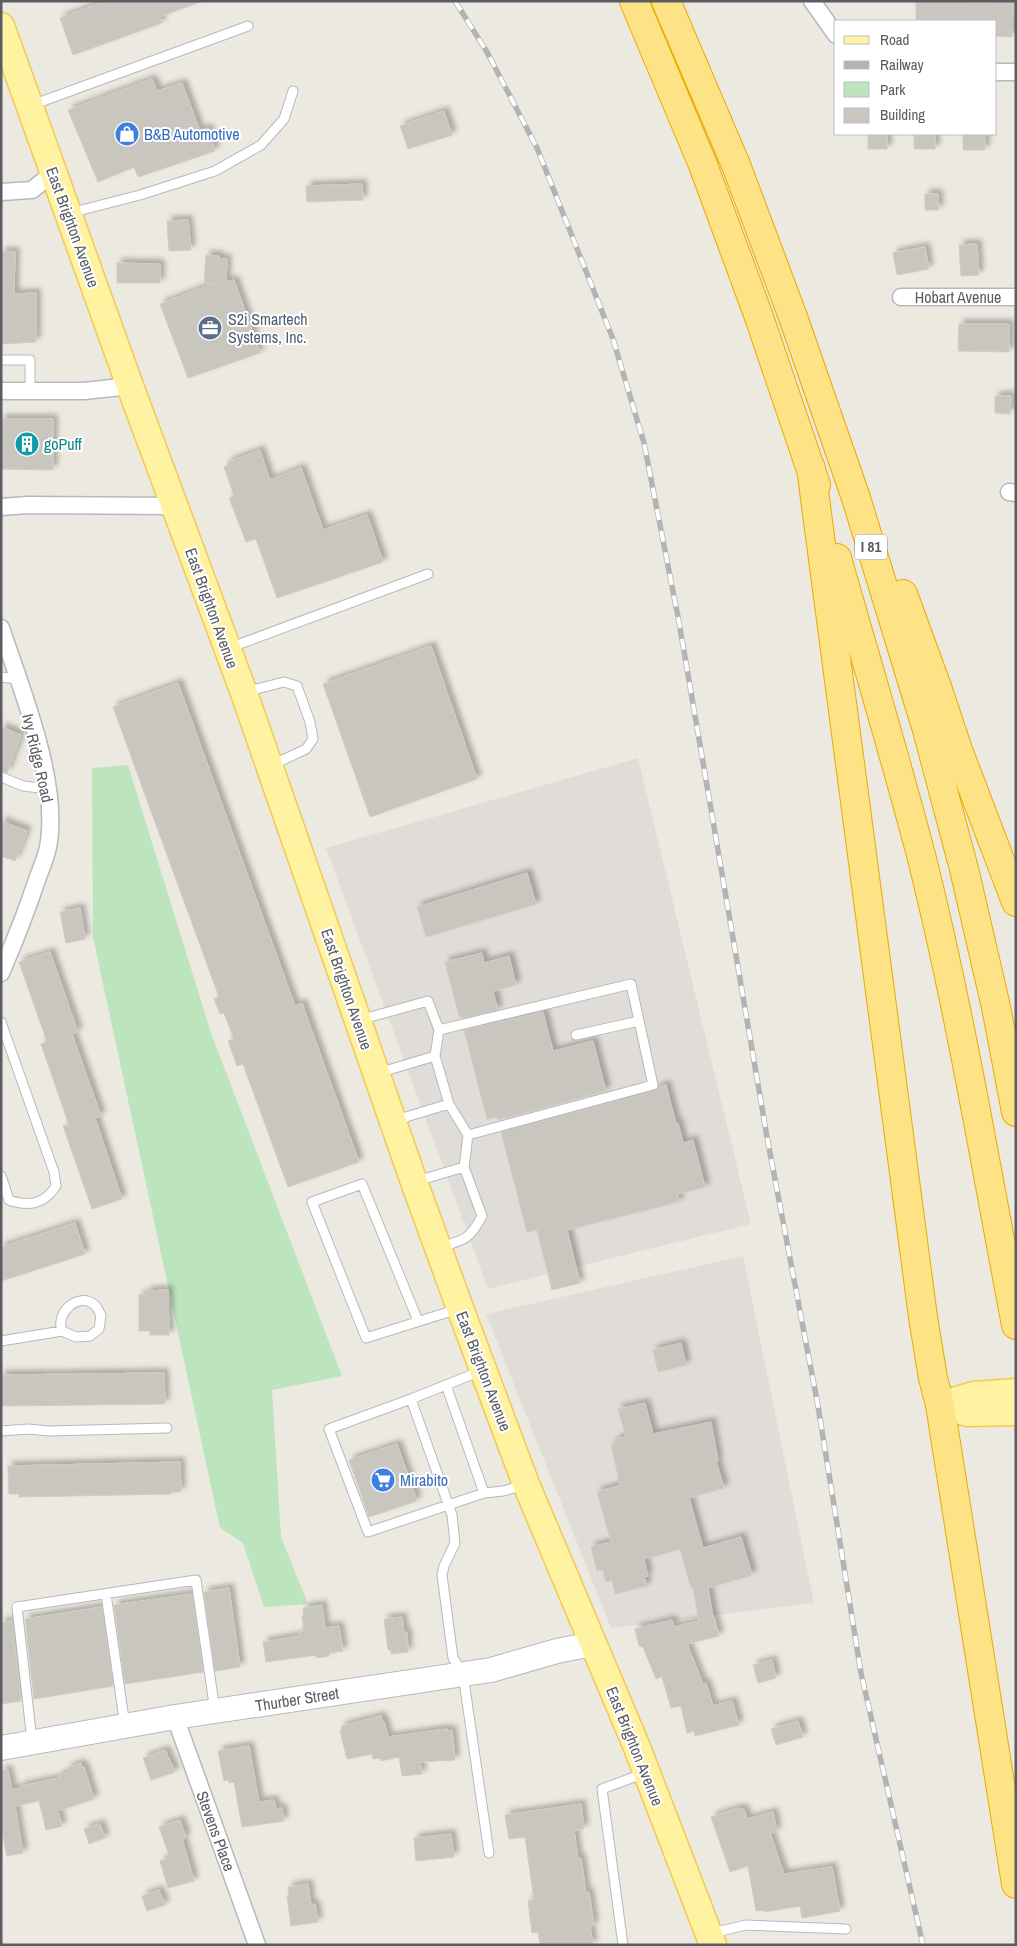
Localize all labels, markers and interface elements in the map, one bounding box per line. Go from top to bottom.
legend [834,20,997,135]
text: Road [880,29,909,50]
text: Railway [880,54,925,75]
text: Park [880,79,906,100]
text: Building [880,104,925,125]
shop icon: B&B Automotive [114,121,140,147]
place label: B&B Automotive [144,123,240,145]
street label: East Brighton Avenue [41,164,105,290]
street label: Hobart Avenue [915,286,1001,308]
place label: S2i Smartech Systems, Inc. [228,308,308,348]
office icon: S2i Smartech Systems, Inc. [197,315,223,341]
building icon: goPuff [14,431,40,457]
place label: goPuff [44,433,83,455]
road number: I 81 [855,534,887,560]
street label: East Brighton Avenue [180,545,244,671]
street label: Ivy Ridge Road [17,711,59,805]
street label: East Brighton Avenue [316,926,378,1052]
street label: East Brighton Avenue [451,1308,517,1434]
supermarket icon: Mirabito [370,1467,396,1493]
place label: Mirabito [400,1469,448,1491]
street label: Thurber Street [254,1681,341,1716]
street label: East Brighton Avenue [601,1683,669,1809]
street label: Stevens Place [191,1788,241,1874]

